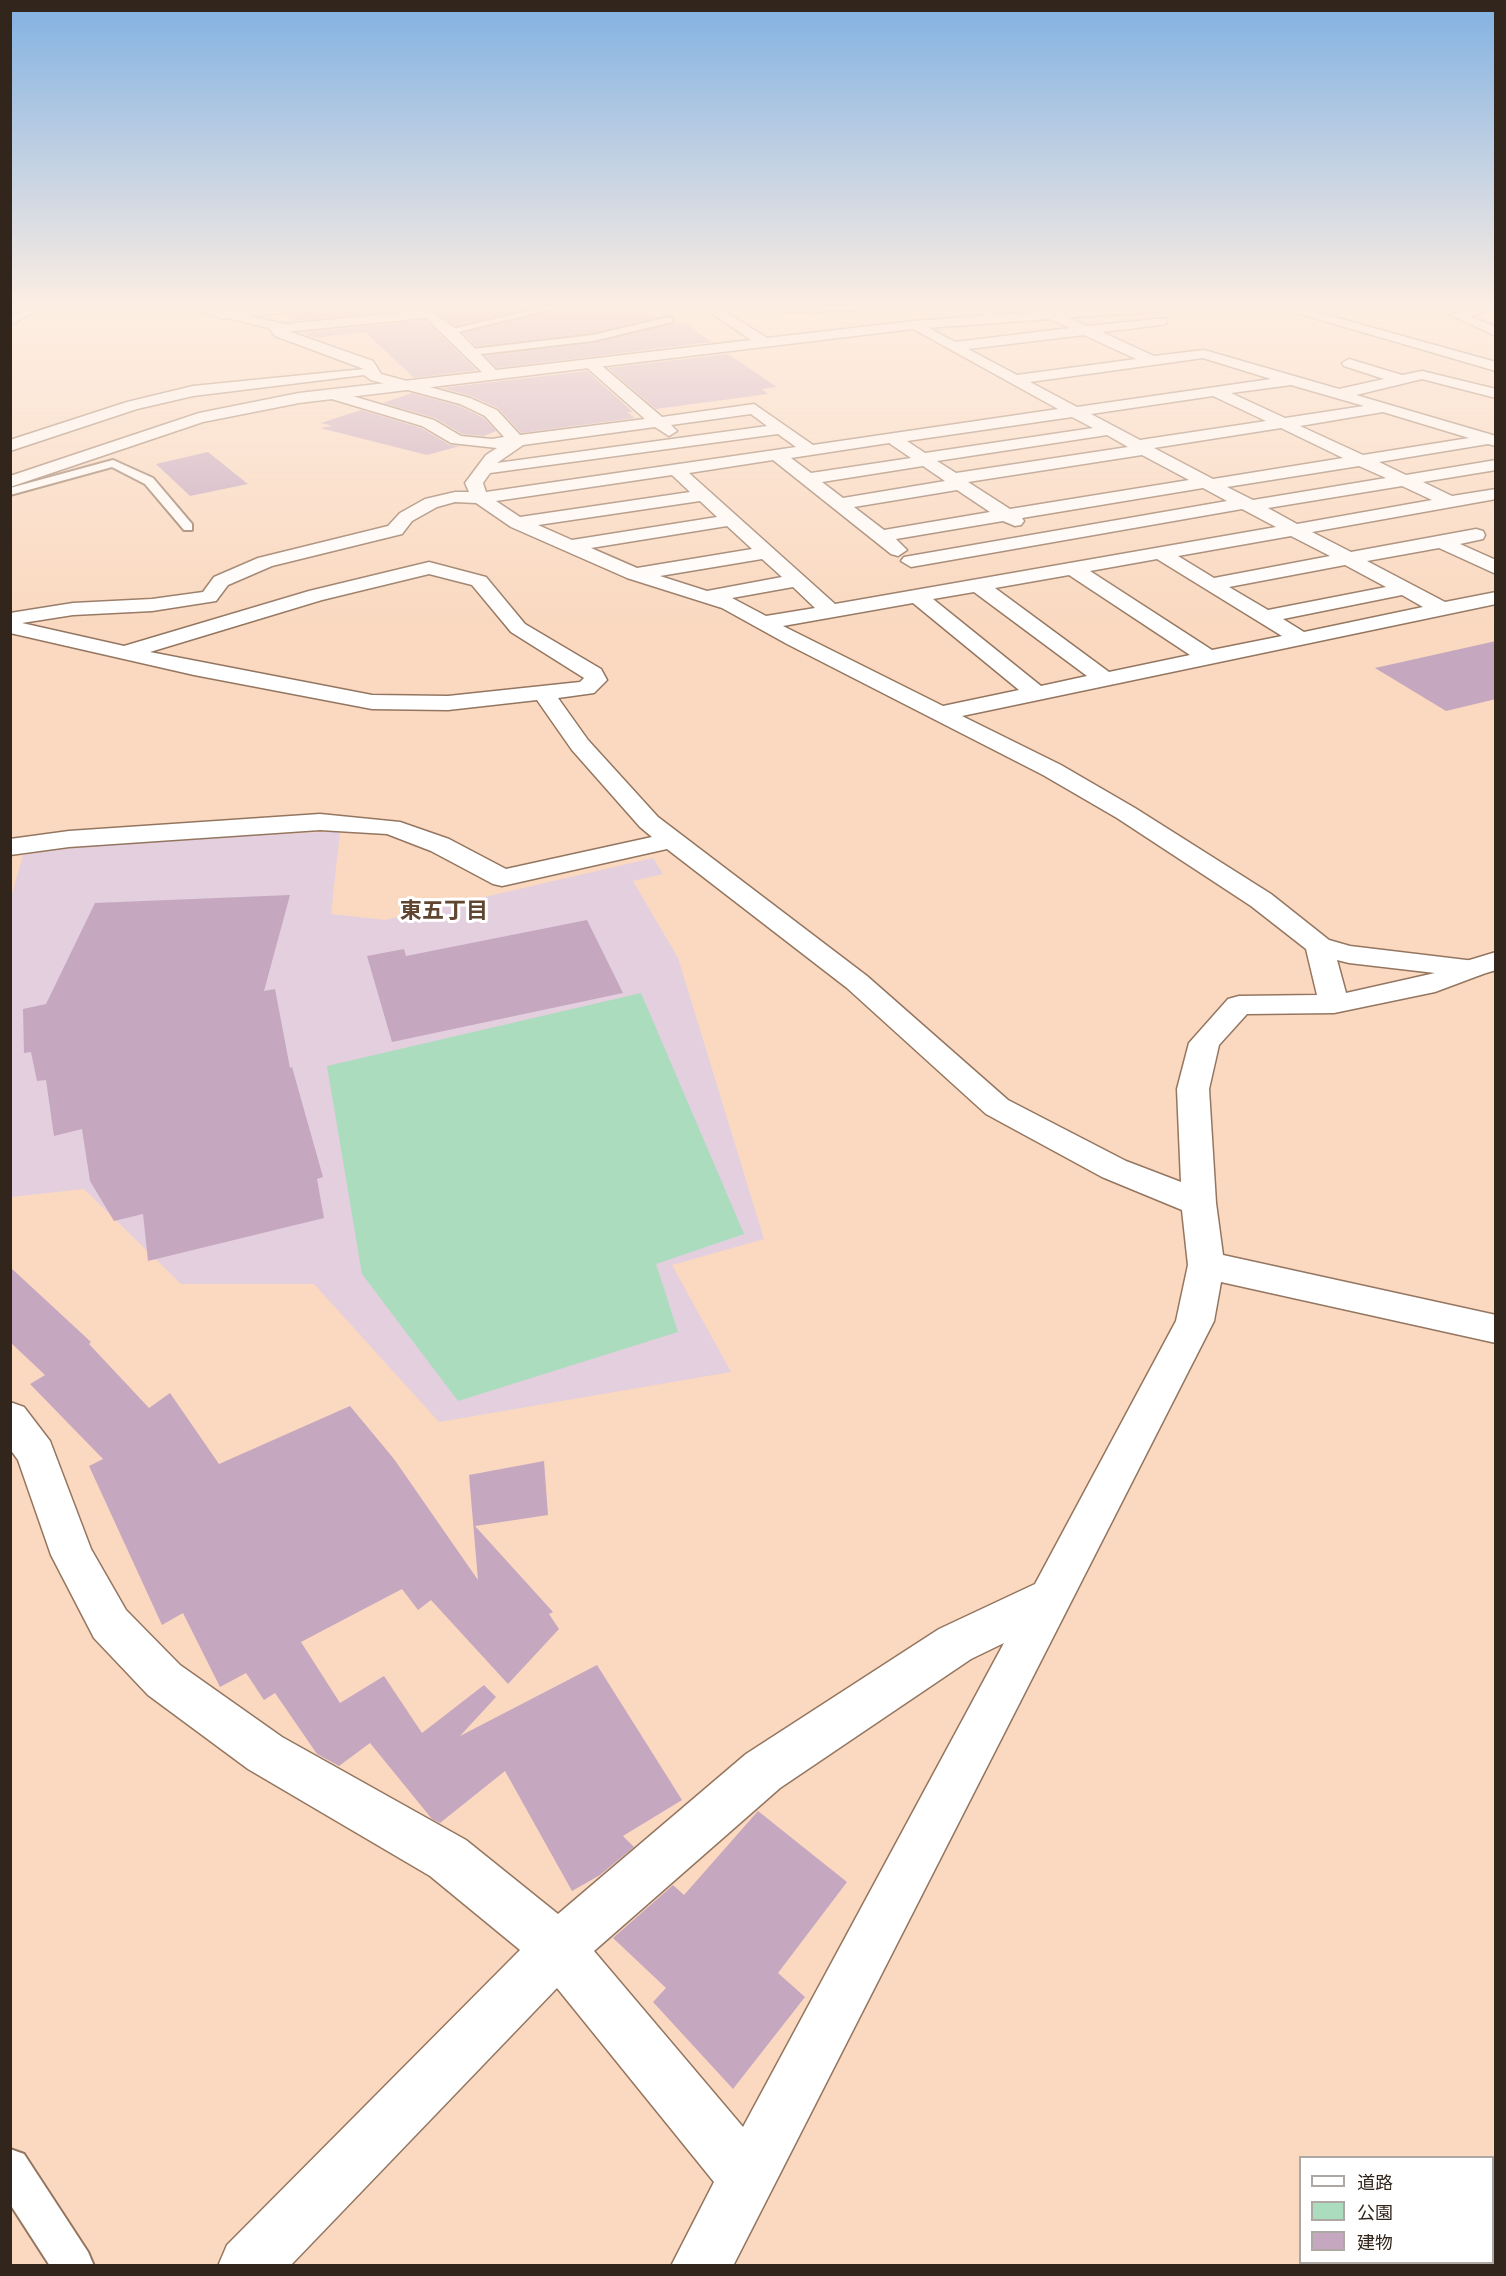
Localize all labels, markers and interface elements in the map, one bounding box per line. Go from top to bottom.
district label: 東五丁目 [400,899,488,925]
legend [1299,2156,1494,2264]
text: 道路 [1357,2170,1393,2195]
text: 公園 [1357,2200,1393,2225]
text: 建物 [1357,2230,1393,2255]

